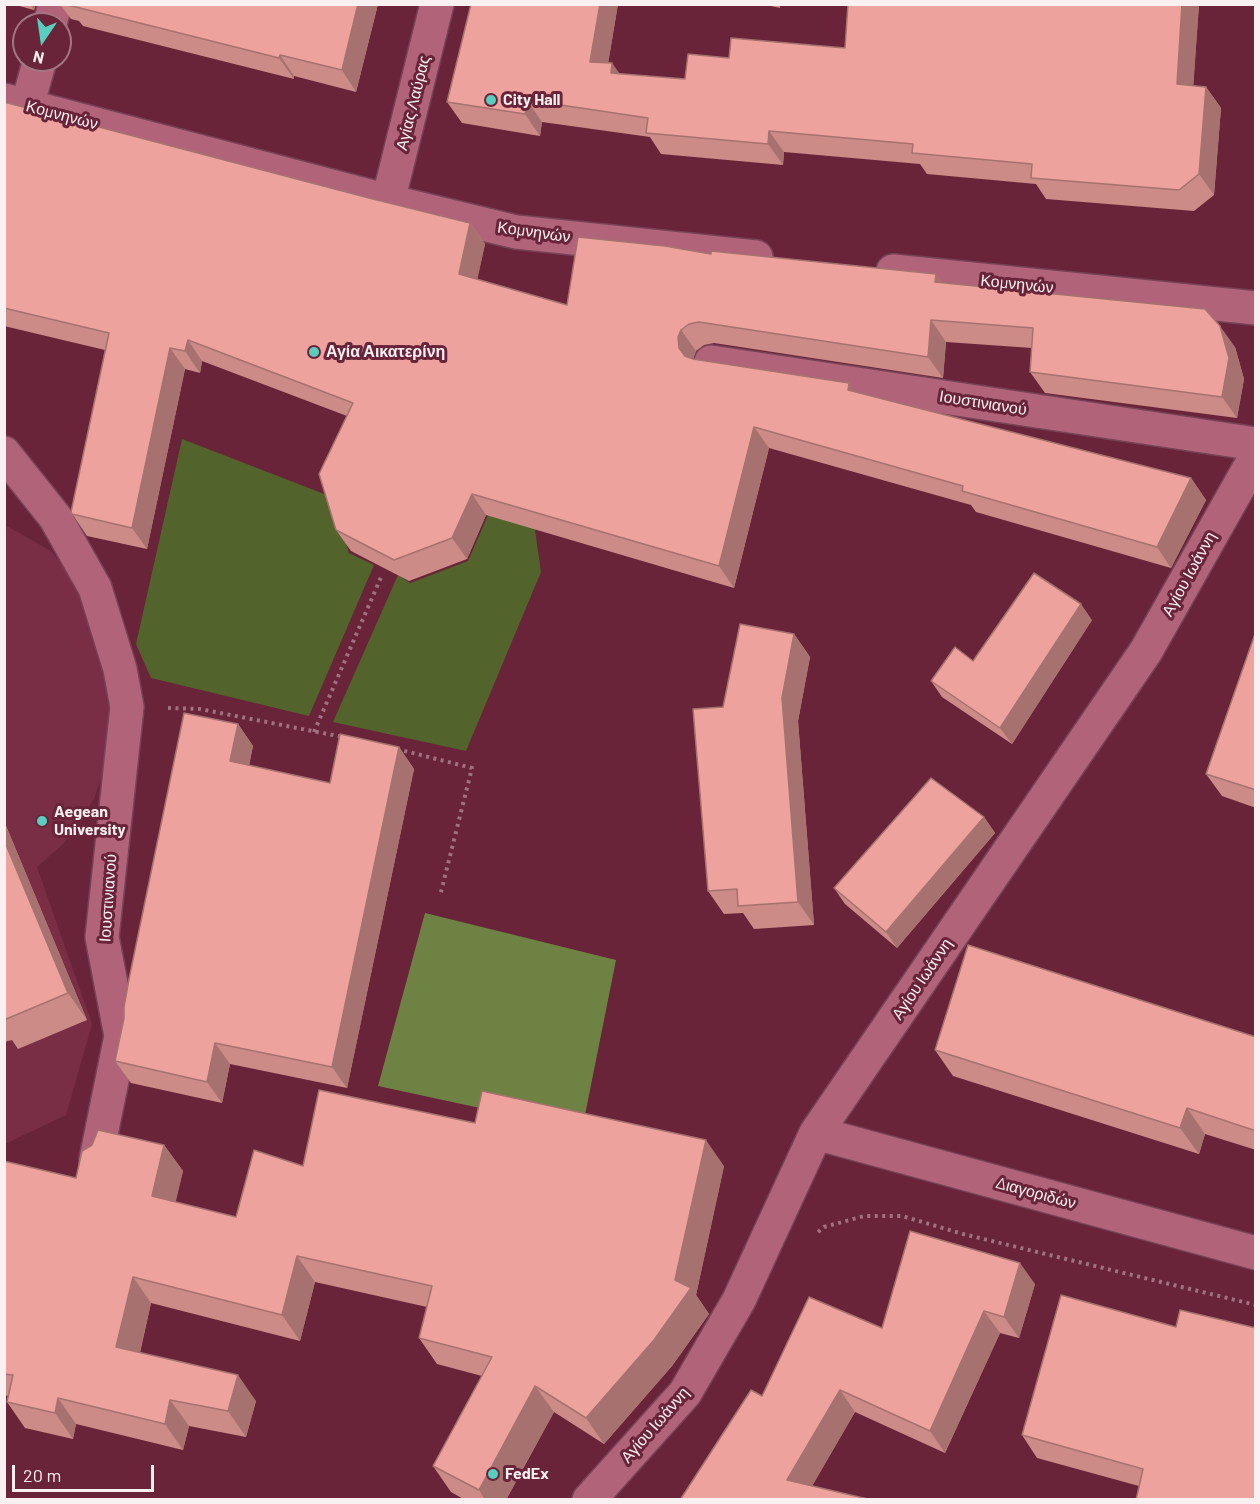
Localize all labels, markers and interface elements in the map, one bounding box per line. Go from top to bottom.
north arrow [12,12,72,72]
text: N [31,48,46,69]
street label: Αγίας Λαύρας [392,54,434,152]
place label: City Hall [503,90,560,110]
marker: City Hall [484,93,498,107]
street label: Κομνηνών [24,96,100,134]
street label: Κομνηνών [496,217,572,247]
street label: Κομνηνών [979,271,1055,297]
place label: Αγία Αικατερίνη [326,342,445,362]
marker: Αγία Αικατερίνη [307,345,321,359]
street label: Ιουστινιανού [938,387,1028,419]
street label: Αγίου Ιωάννη [1158,528,1220,620]
place label: Aegean University [54,802,126,840]
marker: Aegean University [35,814,49,828]
street label: Ιουστινιανού [95,853,121,943]
street label: Αγίου Ιωάννη [888,935,956,1023]
street label: Διαγοριδών [994,1173,1078,1213]
street label: Αγίου Ιωάννη [617,1383,693,1467]
scale bar [15,1453,158,1491]
text: 20 m [23,1464,61,1486]
place label: FedEx [505,1464,549,1484]
marker: FedEx [486,1467,500,1481]

